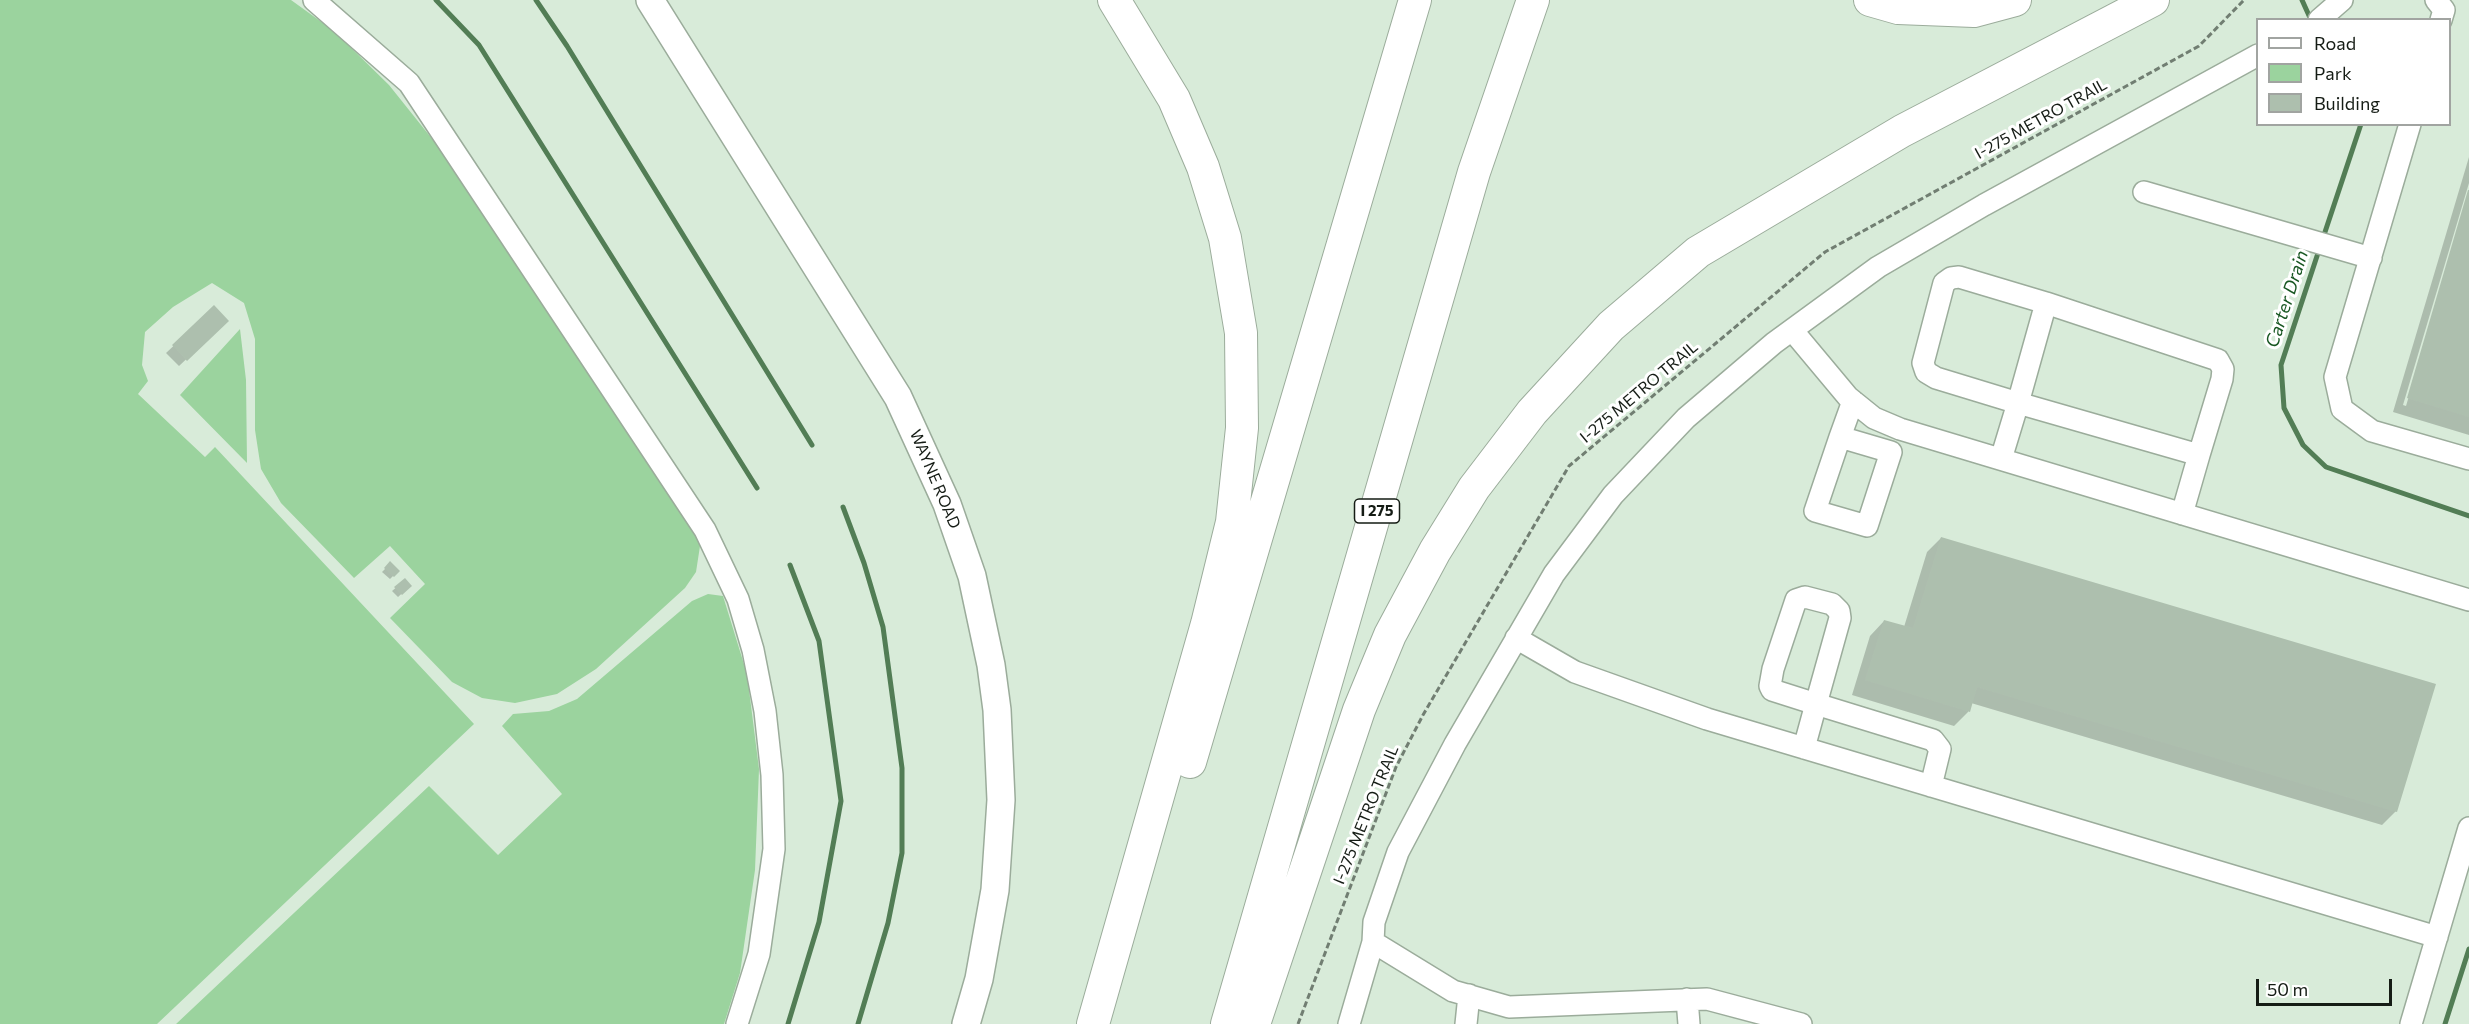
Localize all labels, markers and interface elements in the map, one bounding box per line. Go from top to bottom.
legend [2256,18,2451,126]
text: Road [2314,32,2356,54]
text: Park [2314,62,2352,84]
street label: I-275 METRO TRAIL [1972,75,2110,163]
text: Building [2314,92,2380,114]
water label: Carter Drain [2261,248,2313,350]
street label: I-275 METRO TRAIL [1576,337,1702,447]
street label: WAYNE ROAD [906,427,964,531]
road number: I 275 [1354,499,1400,523]
street label: I-275 METRO TRAIL [1329,743,1403,887]
scale bar [2259,967,2396,1005]
text: 50 m [2267,978,2308,1000]

